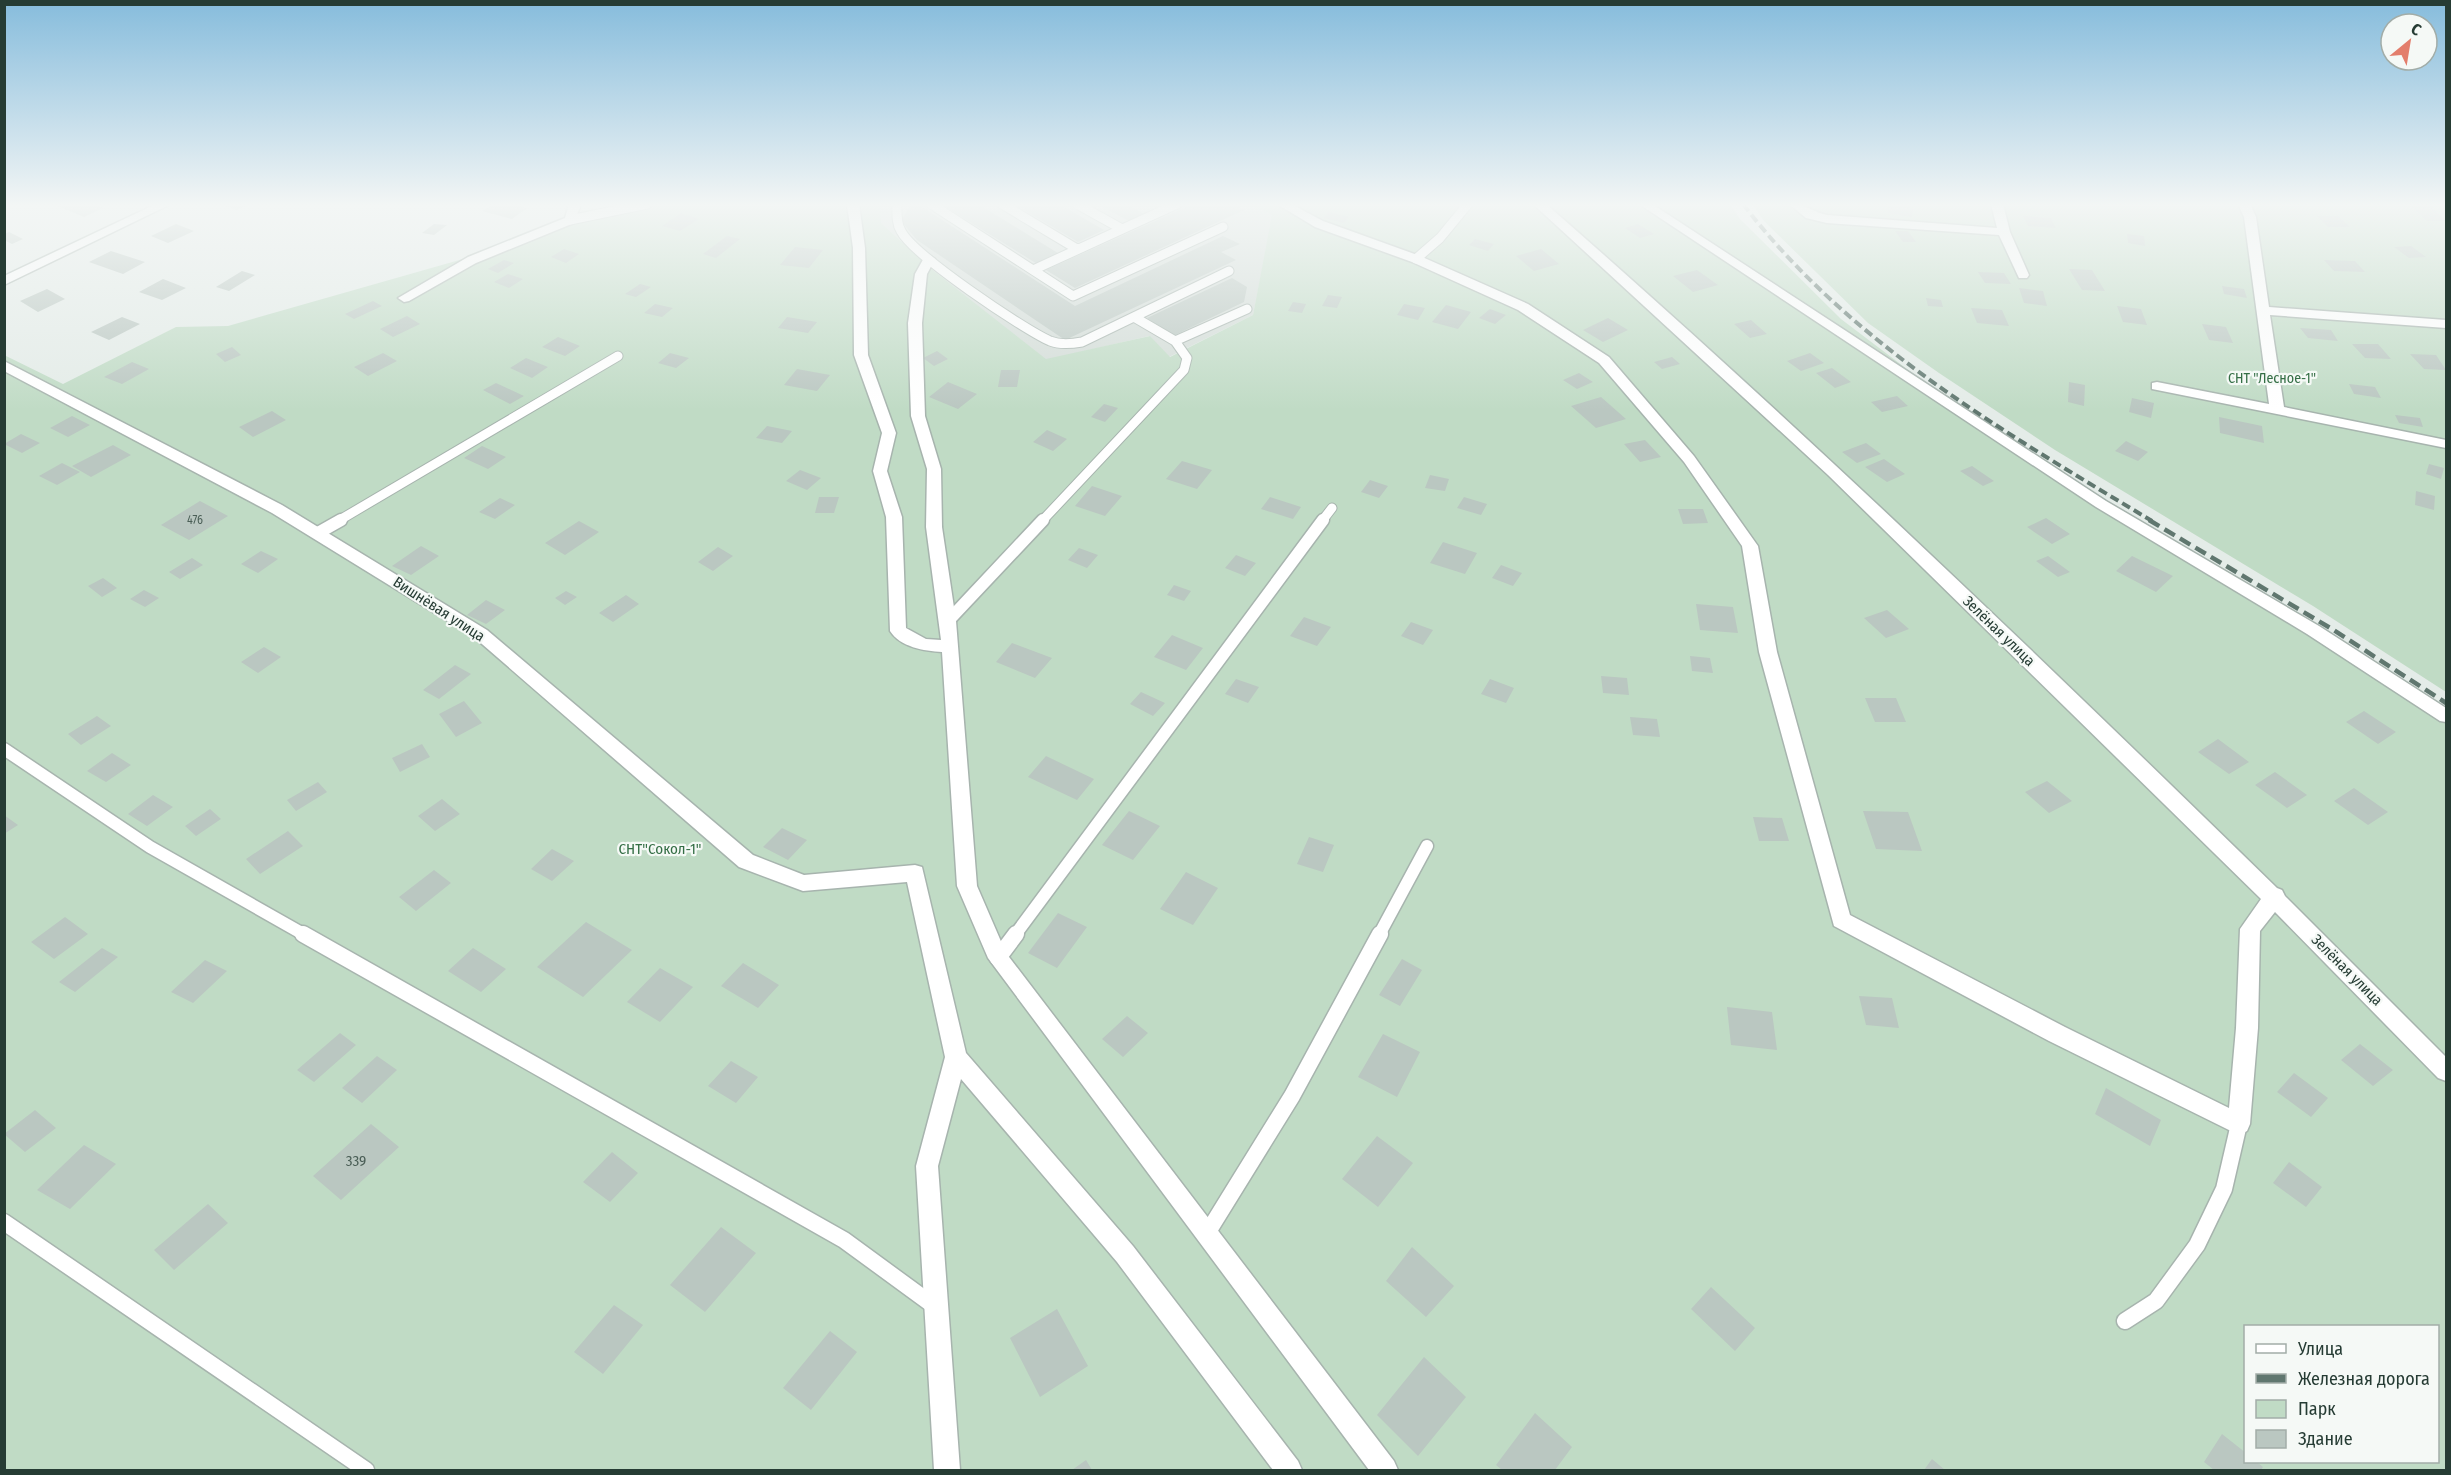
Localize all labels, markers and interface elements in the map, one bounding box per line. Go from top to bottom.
north arrow [2379,12,2439,72]
text: С [2408,19,2425,40]
park label: СНТ "Лесное-1" [2228,370,2316,387]
house number: 476 [187,513,203,527]
street label: Вишнёвая улица [390,573,488,645]
street label: Зелёная улица [1959,592,2039,670]
park label: СНТ"Сокол-1" [618,840,702,858]
street label: Зелёная улица [2308,931,2386,1009]
house number: 339 [346,1152,366,1170]
legend [2244,1325,2439,1463]
text: Улица [2297,1338,2343,1360]
text: Железная дорога [2298,1368,2430,1390]
text: Парк [2298,1398,2336,1420]
text: Здание [2298,1428,2353,1450]

